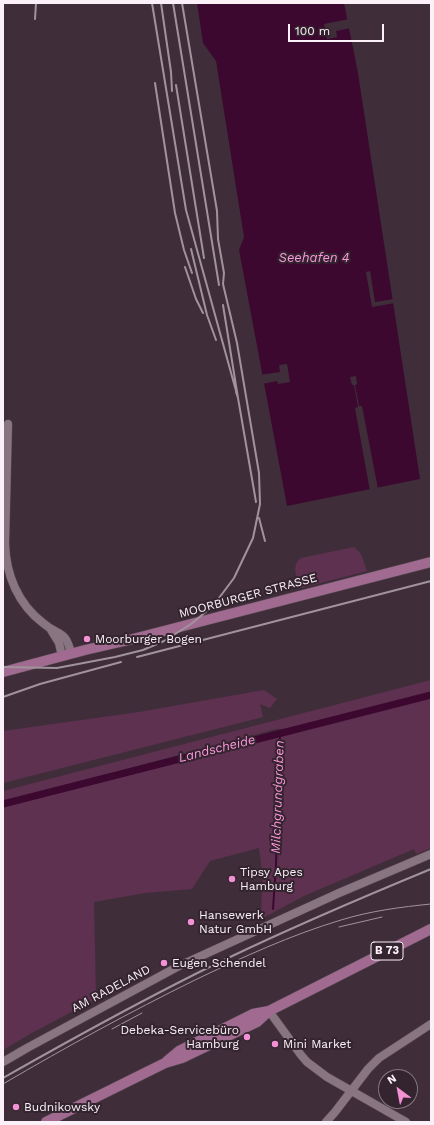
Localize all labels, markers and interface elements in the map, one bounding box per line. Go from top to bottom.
scale bar [290,16,386,42]
text: 100 m [295,24,330,38]
water label: Seehafen 4 [279,250,349,266]
street label: MOORBURGER STRASSE [177,571,319,621]
place label: Moorburger Bogen [95,632,202,646]
marker: Moorburger Bogen [82,634,92,644]
water label: Landscheide [177,732,257,766]
water label: Milchgrundgraben [268,740,288,854]
place label: Tipsy Apes Hamburg [240,865,303,893]
marker: Tipsy Apes Hamburg [227,874,237,884]
place label: Hansewerk Natur GmbH [199,908,272,936]
marker: Hansewerk Natur GmbH [186,917,196,927]
road number: B 73 [371,942,403,960]
place label: Eugen Schendel [172,956,266,970]
marker: Eugen Schendel [159,958,169,968]
street label: AM RADELAND [69,962,153,1016]
place label: Debeka-Servicebüro Hamburg [120,1023,239,1051]
marker: Debeka-Servicebüro Hamburg [242,1032,252,1042]
place label: Mini Market [283,1037,351,1051]
marker: Mini Market [270,1039,280,1049]
north arrow [378,1069,418,1109]
text: N [385,1072,399,1087]
place label: Budnikowsky [24,1100,100,1114]
marker: Budnikowsky [11,1102,21,1112]

